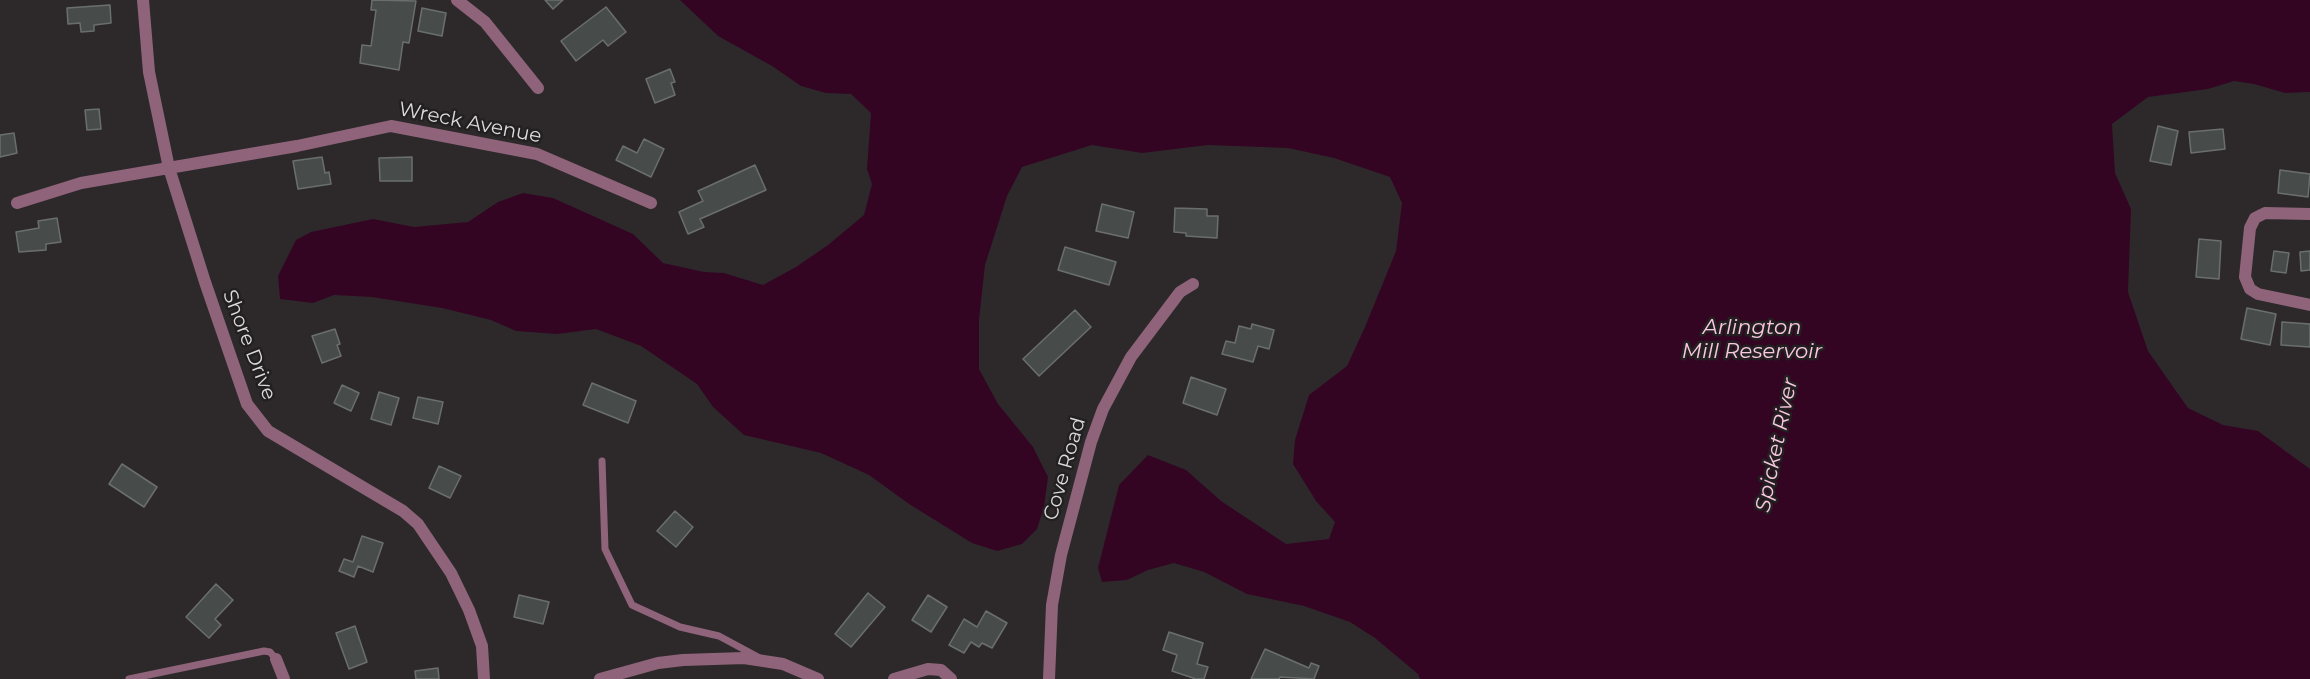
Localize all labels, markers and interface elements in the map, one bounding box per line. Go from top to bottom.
street label: Wreck Avenue [396,97,544,149]
street label: Shore Drive [217,287,281,403]
water label: Arlington Mill Reservoir [1682,315,1822,365]
water label: Spicket River [1751,376,1803,514]
street label: Cove Road [1039,415,1091,523]

